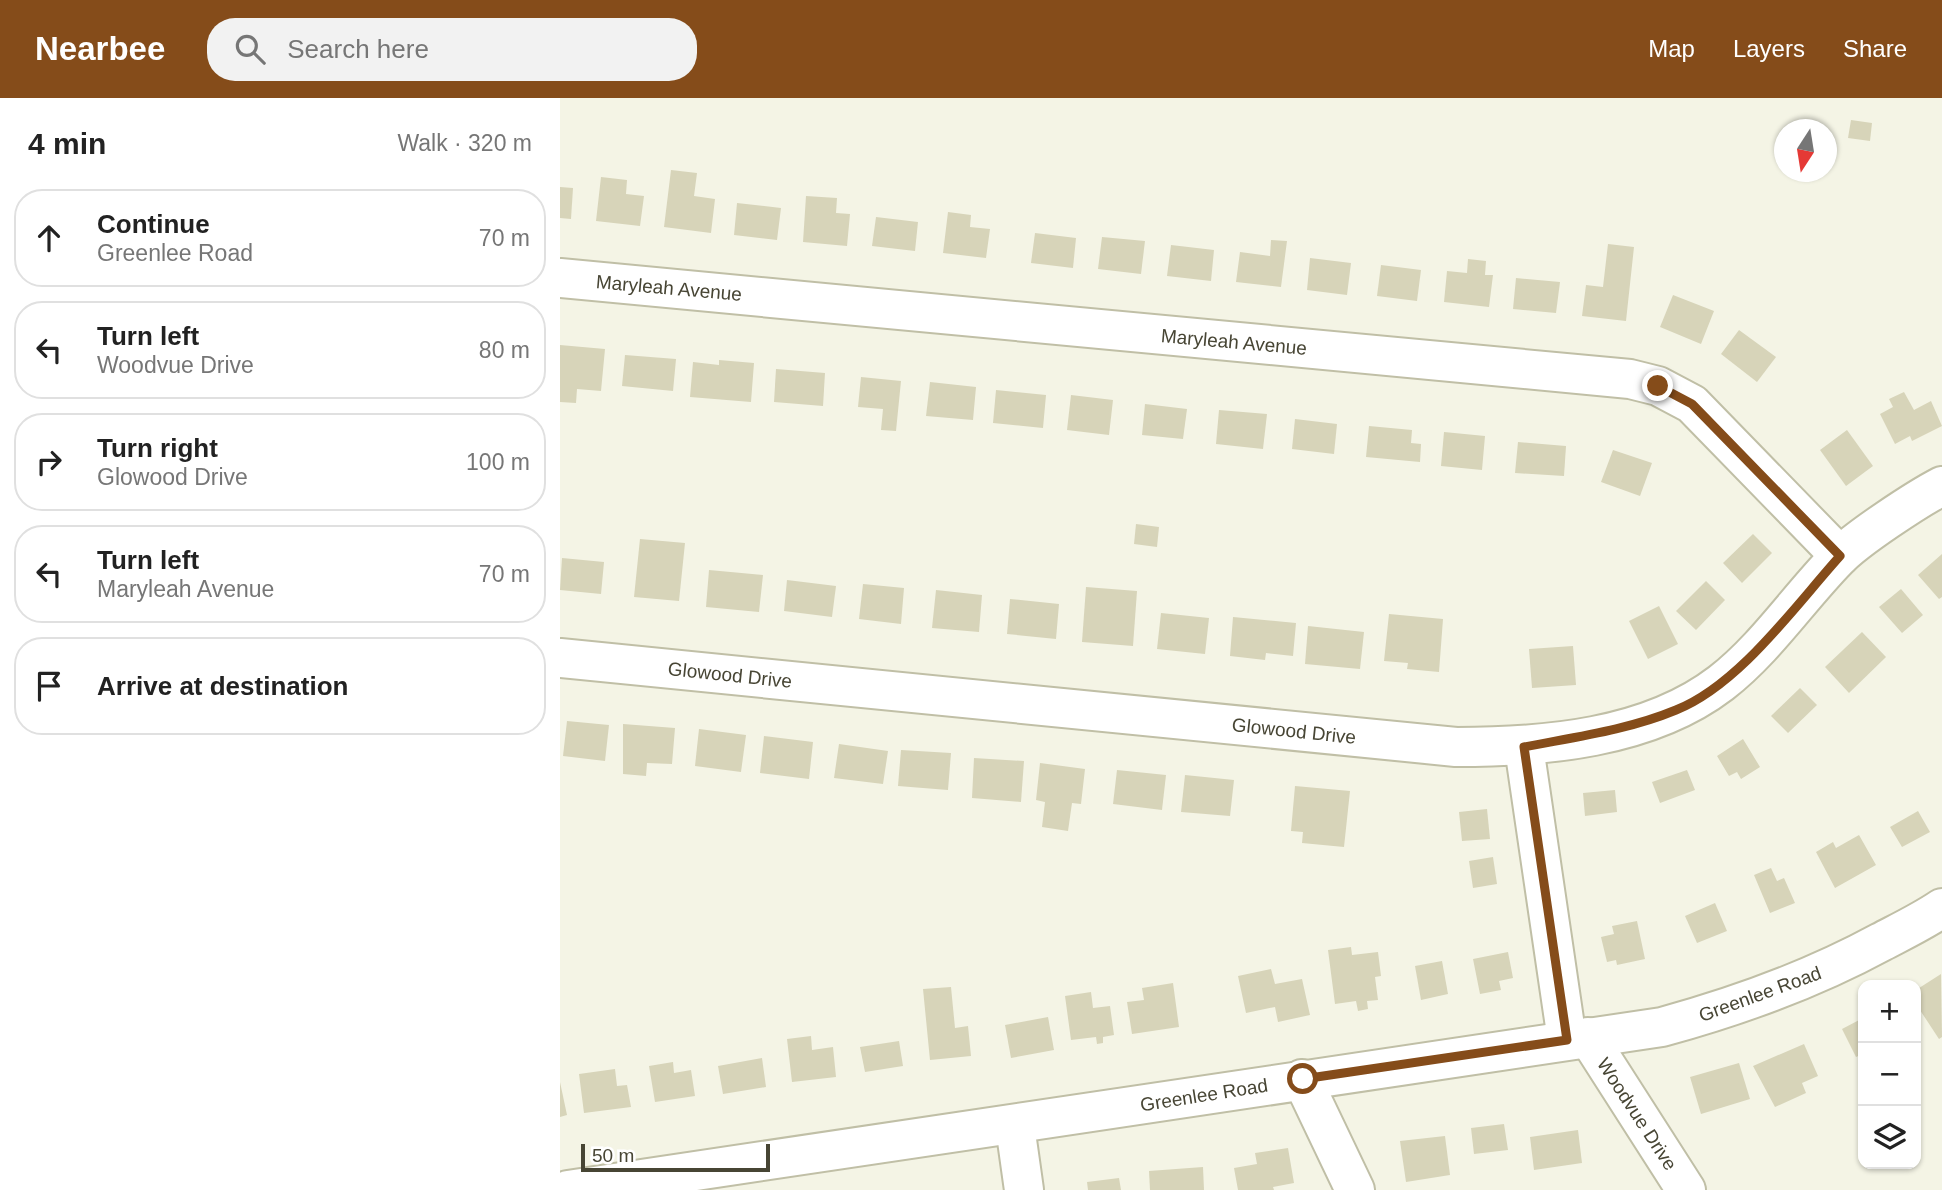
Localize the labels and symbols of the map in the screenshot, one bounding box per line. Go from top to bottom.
north arrow [1774,119,1837,182]
street label: Maryleah Avenue [595,271,743,305]
street label: Maryleah Avenue [1160,325,1308,359]
route end [1642,370,1673,401]
street label: Glowood Drive [667,658,793,692]
street label: Glowood Drive [1231,714,1357,748]
street label: Greenlee Road [1696,962,1824,1026]
street label: Woodvue Drive [1593,1054,1681,1174]
route start [1287,1063,1318,1094]
street label: Greenlee Road [1139,1075,1269,1115]
scale bar [581,1141,770,1173]

